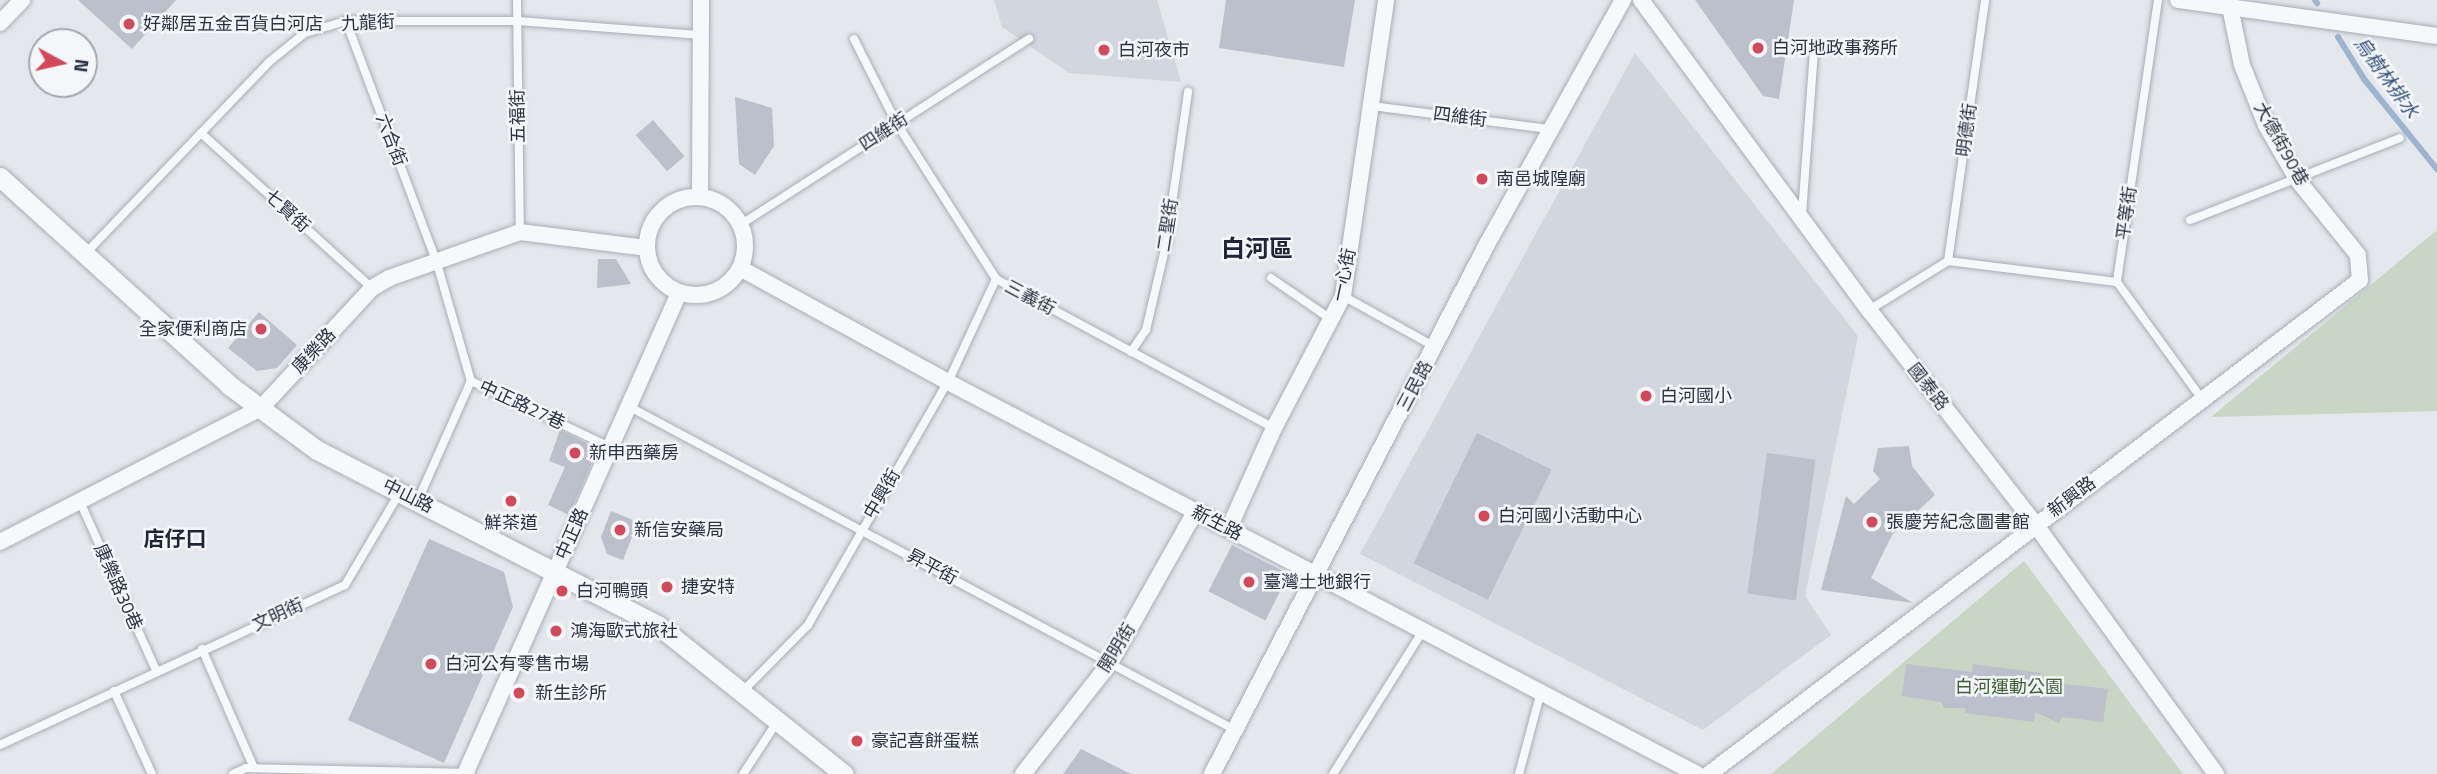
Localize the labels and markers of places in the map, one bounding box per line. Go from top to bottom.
place label: 好鄰居五金百貨白河店 [143,13,323,35]
marker: 好鄰居五金百貨白河店 [121,16,137,32]
place label: 白河地政事務所 [1772,37,1898,59]
place label: 白河夜市 [1118,39,1190,61]
marker: 白河地政事務所 [1750,40,1766,56]
marker: 白河夜市 [1096,42,1112,58]
place label: 南邑城隍廟 [1496,168,1586,190]
marker: 南邑城隍廟 [1474,171,1490,187]
place label: 全家便利商店 [139,318,247,340]
marker: 全家便利商店 [253,321,269,337]
place label: 白河國小 [1660,385,1732,407]
marker: 白河國小 [1638,388,1654,404]
place label: 新申西藥房 [589,442,679,464]
marker: 新申西藥房 [567,445,583,461]
marker: 鮮茶道 [503,493,519,509]
place label: 白河國小活動中心 [1498,505,1642,527]
marker: 白河國小活動中心 [1476,508,1492,524]
place label: 張慶芳紀念圖書館 [1886,511,2030,533]
place label: 鮮茶道 [484,512,538,534]
marker: 張慶芳紀念圖書館 [1864,514,1880,530]
place label: 新信安藥局 [634,519,724,541]
marker: 新信安藥局 [612,522,628,538]
place label: 臺灣土地銀行 [1263,571,1371,593]
marker: 臺灣土地銀行 [1241,574,1257,590]
place label: 捷安特 [681,576,735,598]
marker: 捷安特 [659,579,675,595]
place label: 白河鴨頭 [576,580,648,602]
marker: 白河鴨頭 [554,583,570,599]
place label: 鴻海歐式旅社 [570,620,678,642]
marker: 鴻海歐式旅社 [548,623,564,639]
place label: 白河公有零售市場 [445,653,589,675]
marker: 白河公有零售市場 [423,656,439,672]
place label: 新生診所 [535,682,607,704]
marker: 新生診所 [509,683,529,703]
place label: 豪記喜餅蛋糕 [871,730,979,752]
marker: 豪記喜餅蛋糕 [849,733,865,749]

